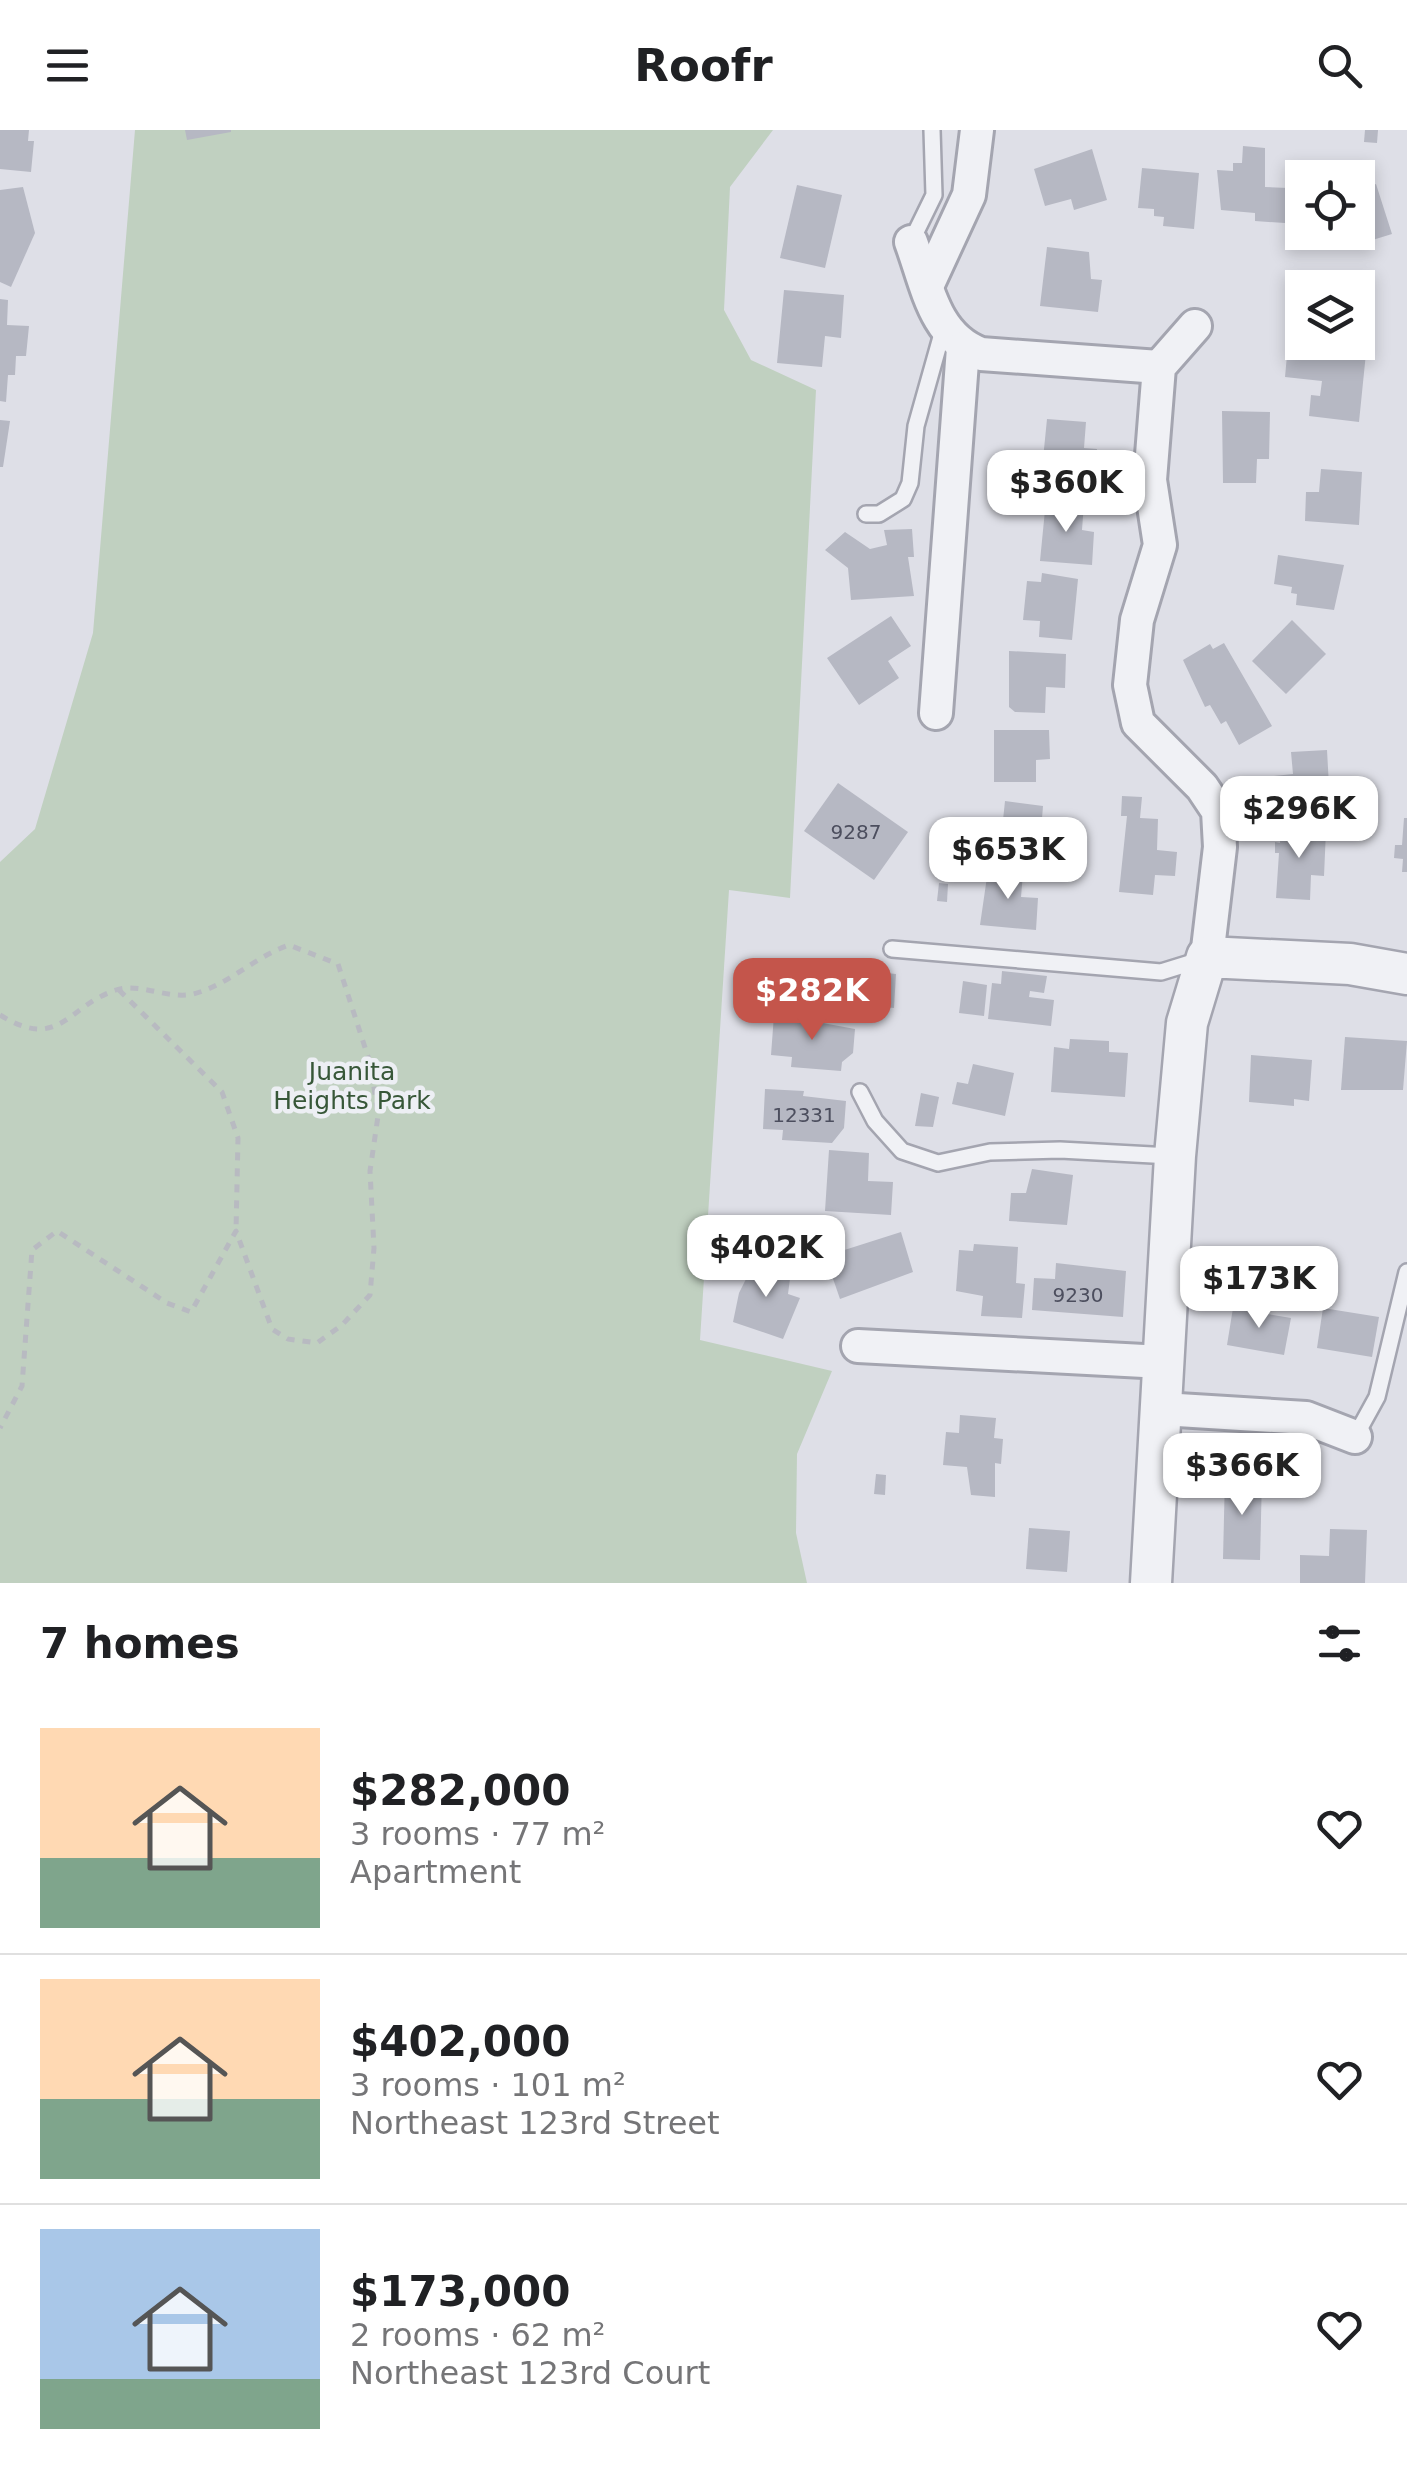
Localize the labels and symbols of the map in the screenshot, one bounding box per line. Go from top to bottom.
pin: $360K [996,450,1136,535]
pin: $296K [1229,776,1369,861]
pin: $653K [938,817,1078,902]
house number: 9287 [831,820,881,844]
pin: $282K [742,958,882,1043]
park label: Juanita Heights Park [273,1057,431,1115]
house number: 12331 [772,1103,836,1127]
pin: $402K [696,1215,836,1300]
pin: $173K [1189,1246,1329,1331]
house number: 9230 [1053,1283,1103,1307]
pin: $366K [1172,1433,1312,1518]

